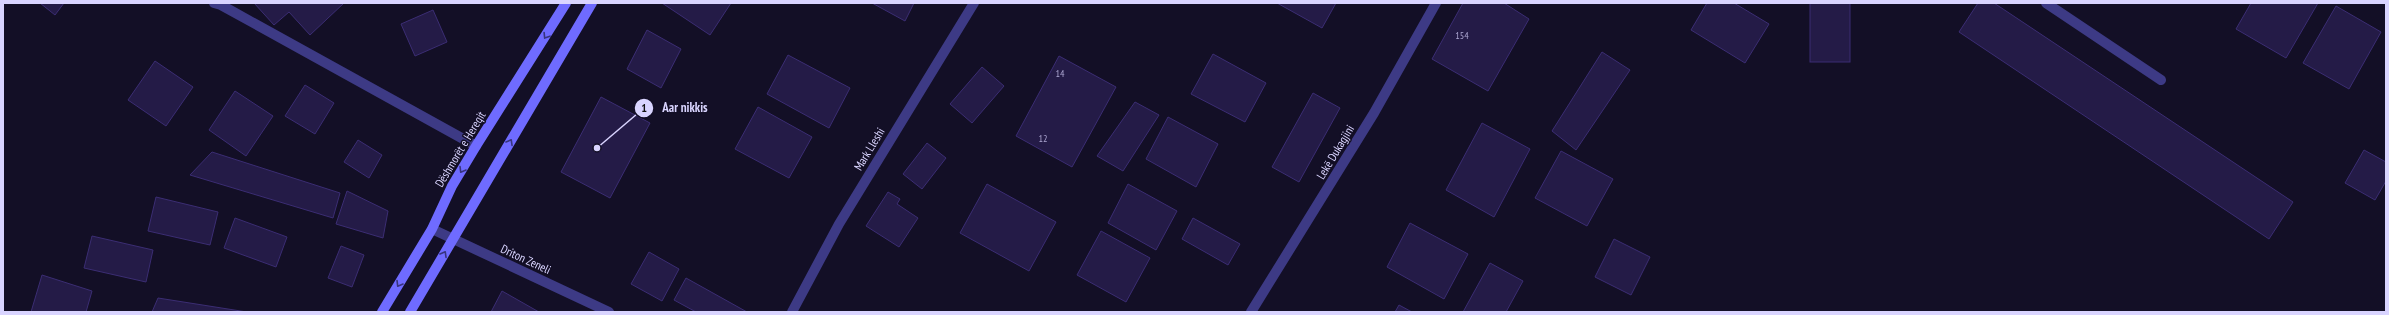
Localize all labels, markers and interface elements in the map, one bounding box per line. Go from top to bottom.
house number: 154 [1455,29,1469,42]
one-way arrow [543,32,550,39]
house number: 14 [1056,67,1065,80]
callout: Aar nikkis [634,95,715,120]
text: Aar nikkis [661,99,708,116]
text: 1 [641,100,647,115]
street label: Dëshmorët e Hereqit [431,108,489,190]
street label: Lekë Dukagjini [1313,122,1357,182]
street label: Mark Lleshi [850,125,888,173]
house number: 12 [1039,132,1048,145]
one-way arrow [506,139,513,146]
one-way arrow [459,166,466,173]
street label: Driton Zeneli [499,241,553,277]
one-way arrow [440,251,447,258]
one-way arrow [396,280,403,287]

